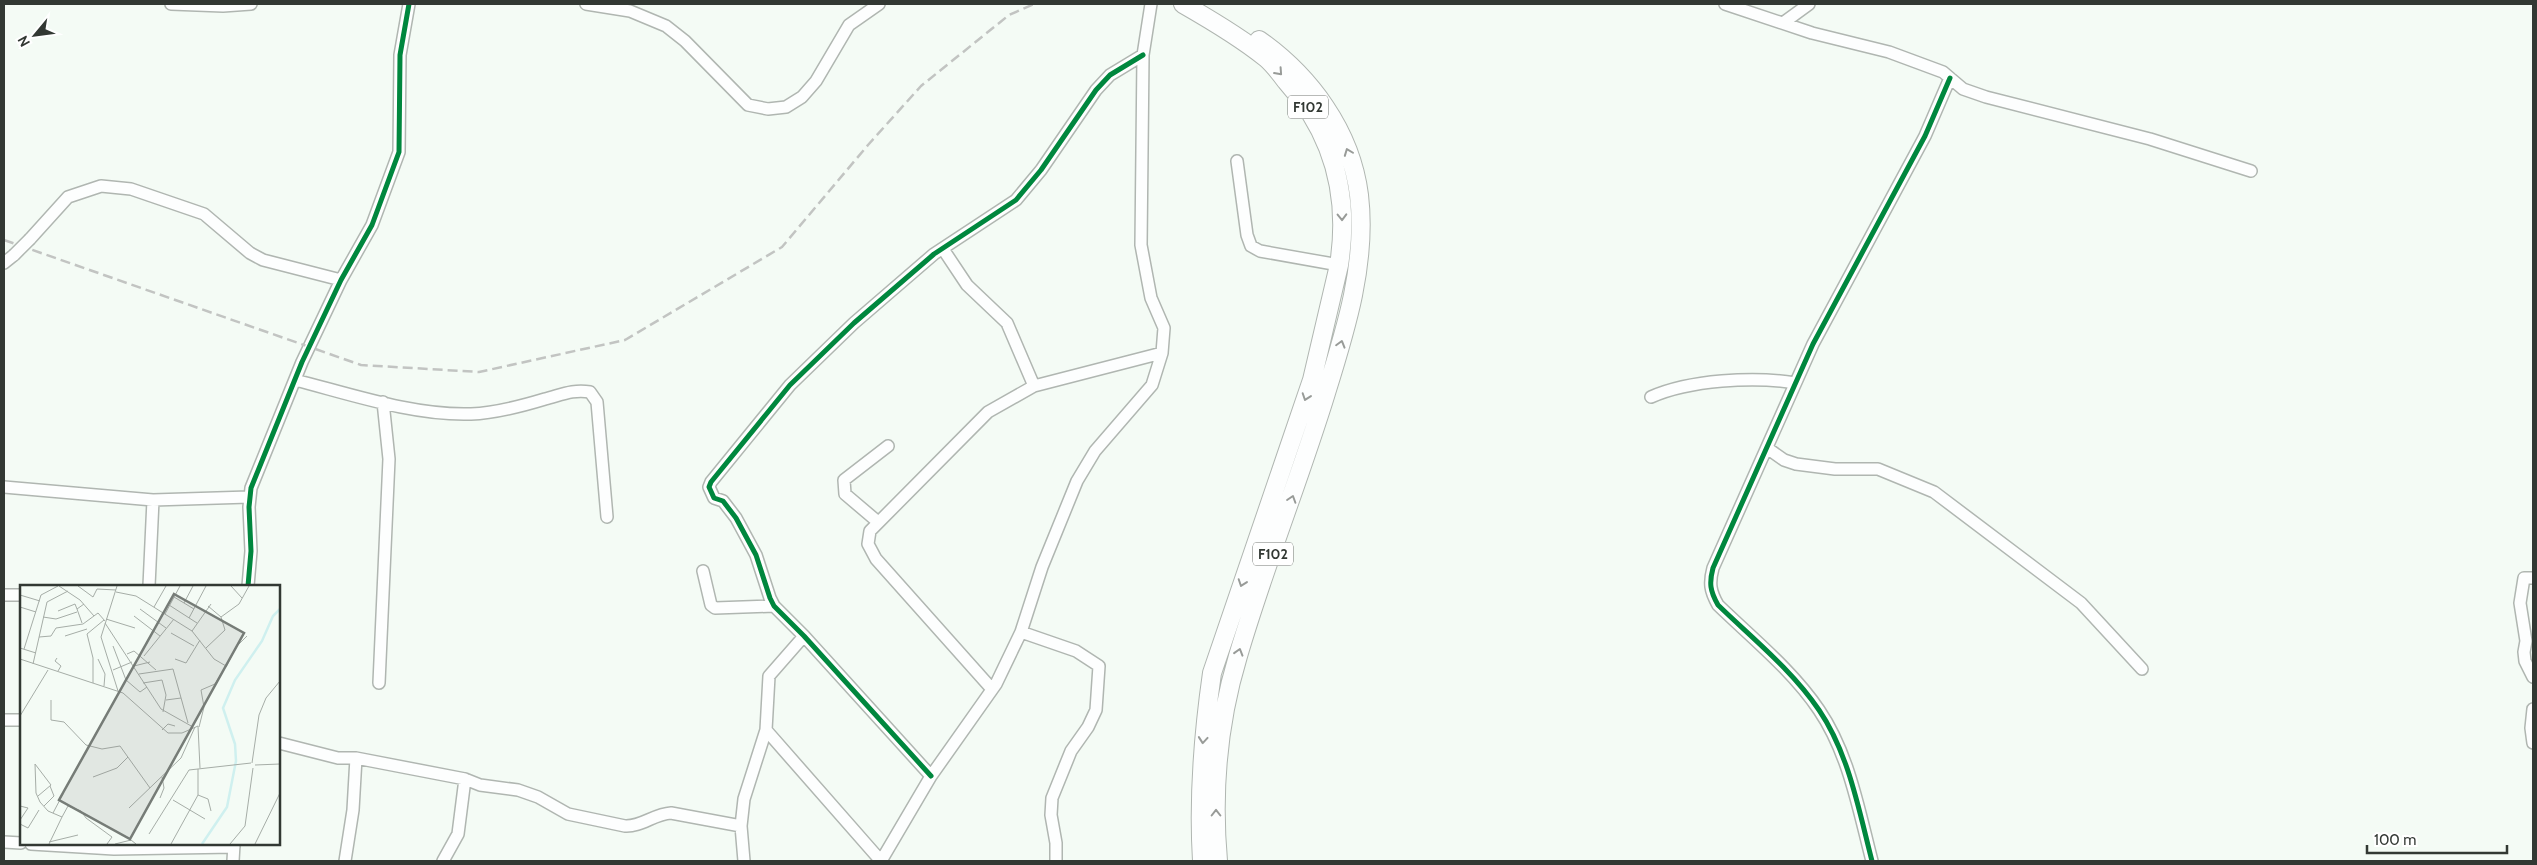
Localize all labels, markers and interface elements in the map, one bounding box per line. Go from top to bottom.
north arrow [10,10,60,60]
text: N [13,33,34,50]
one-way arrow [1273,67,1282,76]
road number: F102 [1288,95,1328,118]
one-way arrow [1344,148,1354,157]
one-way arrow [1337,214,1347,221]
one-way arrow [1336,340,1346,348]
one-way arrow [1302,392,1312,400]
one-way arrow [1286,495,1296,503]
road number: F102 [1253,542,1293,566]
one-way arrow [1237,579,1247,587]
inset map [20,585,280,845]
one-way arrow [1234,649,1244,657]
one-way arrow [1198,737,1209,745]
one-way arrow [1211,808,1221,816]
scale bar [2367,822,2507,854]
text: 100 m [2374,831,2416,849]

